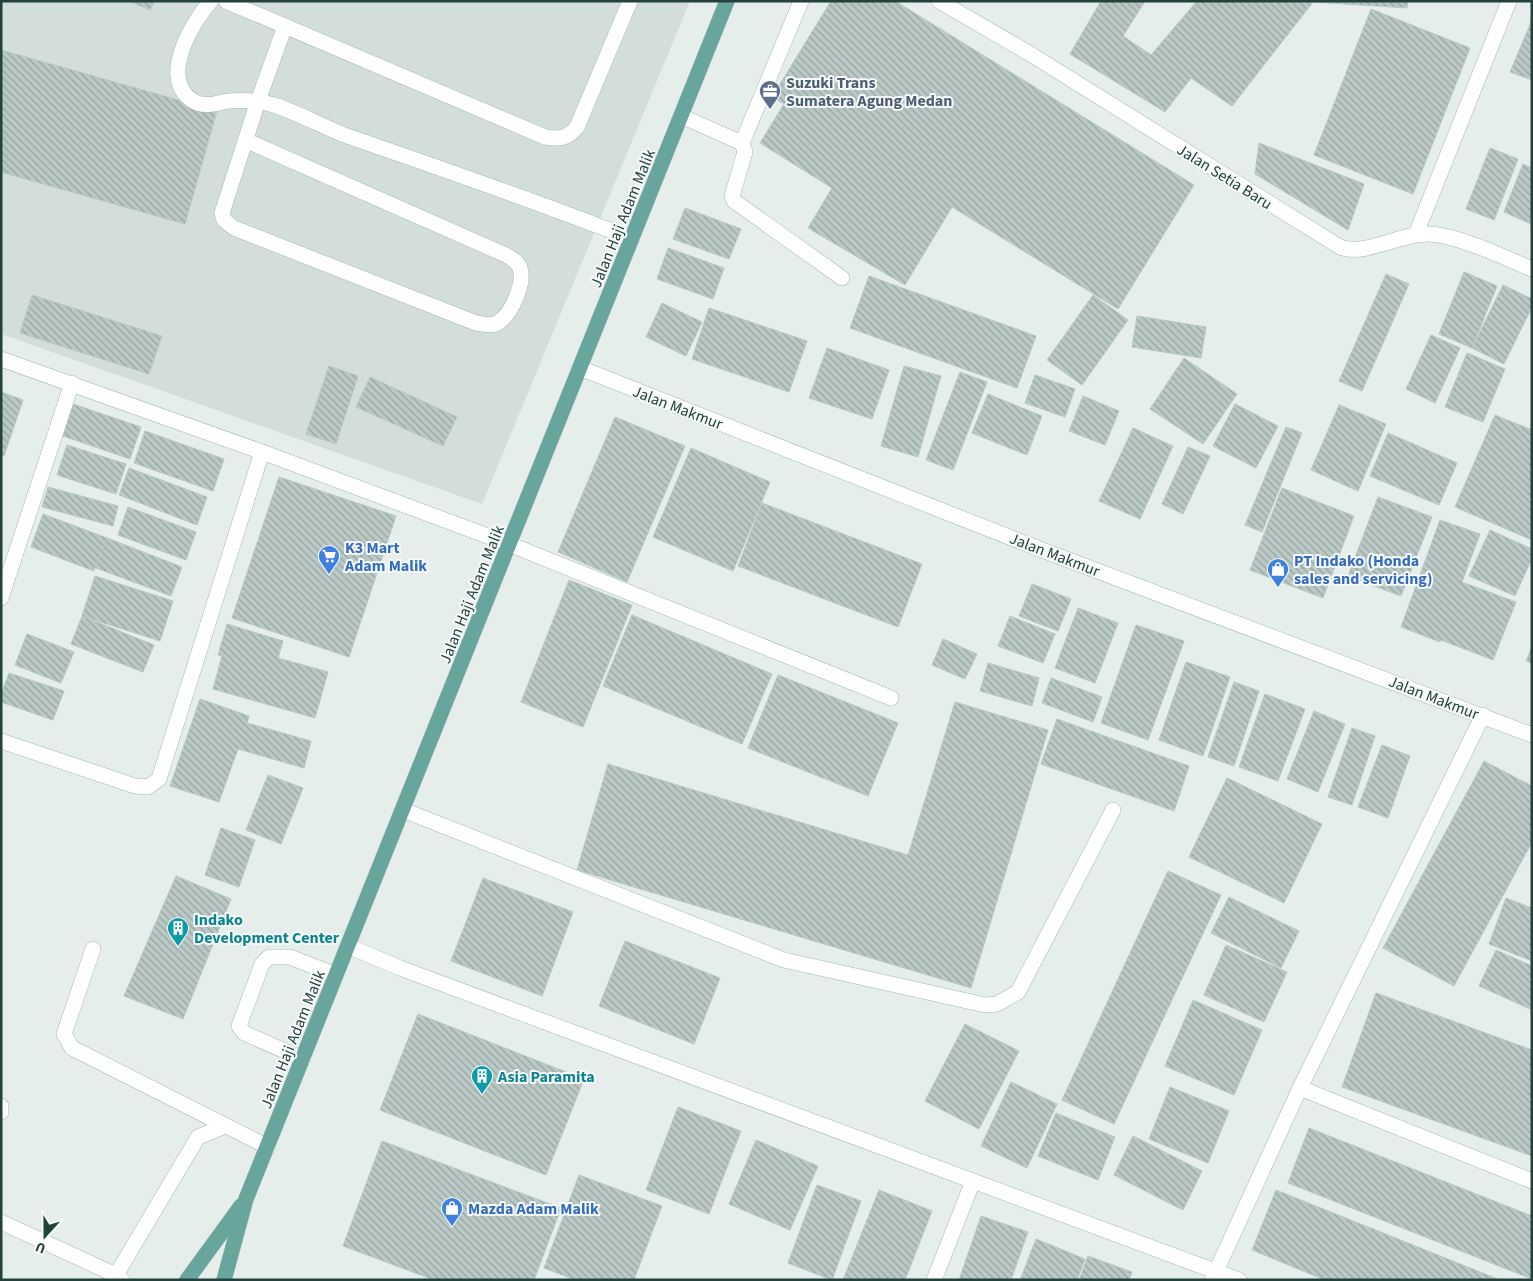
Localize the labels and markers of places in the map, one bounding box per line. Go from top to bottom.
place label: Suzuki Trans Sumatera Agung Medan [786,72,952,112]
office icon: Suzuki Trans Sumatera Agung Medan [758,79,782,110]
place label: K3 Mart Adam Malik [344,537,427,577]
supermarket icon: K3 Mart Adam Malik [317,544,341,575]
place label: PT Indako (Honda sales and servicing) [1294,550,1432,590]
shop icon: PT Indako (Honda sales and servicing) [1266,557,1290,588]
place label: Indako Development Center [194,909,340,949]
building icon: Indako Development Center [166,916,190,947]
building icon: Asia Paramita [470,1064,494,1095]
place label: Asia Paramita [497,1066,595,1088]
shop icon: Mazda Adam Malik [440,1196,464,1227]
place label: Mazda Adam Malik [468,1198,599,1220]

